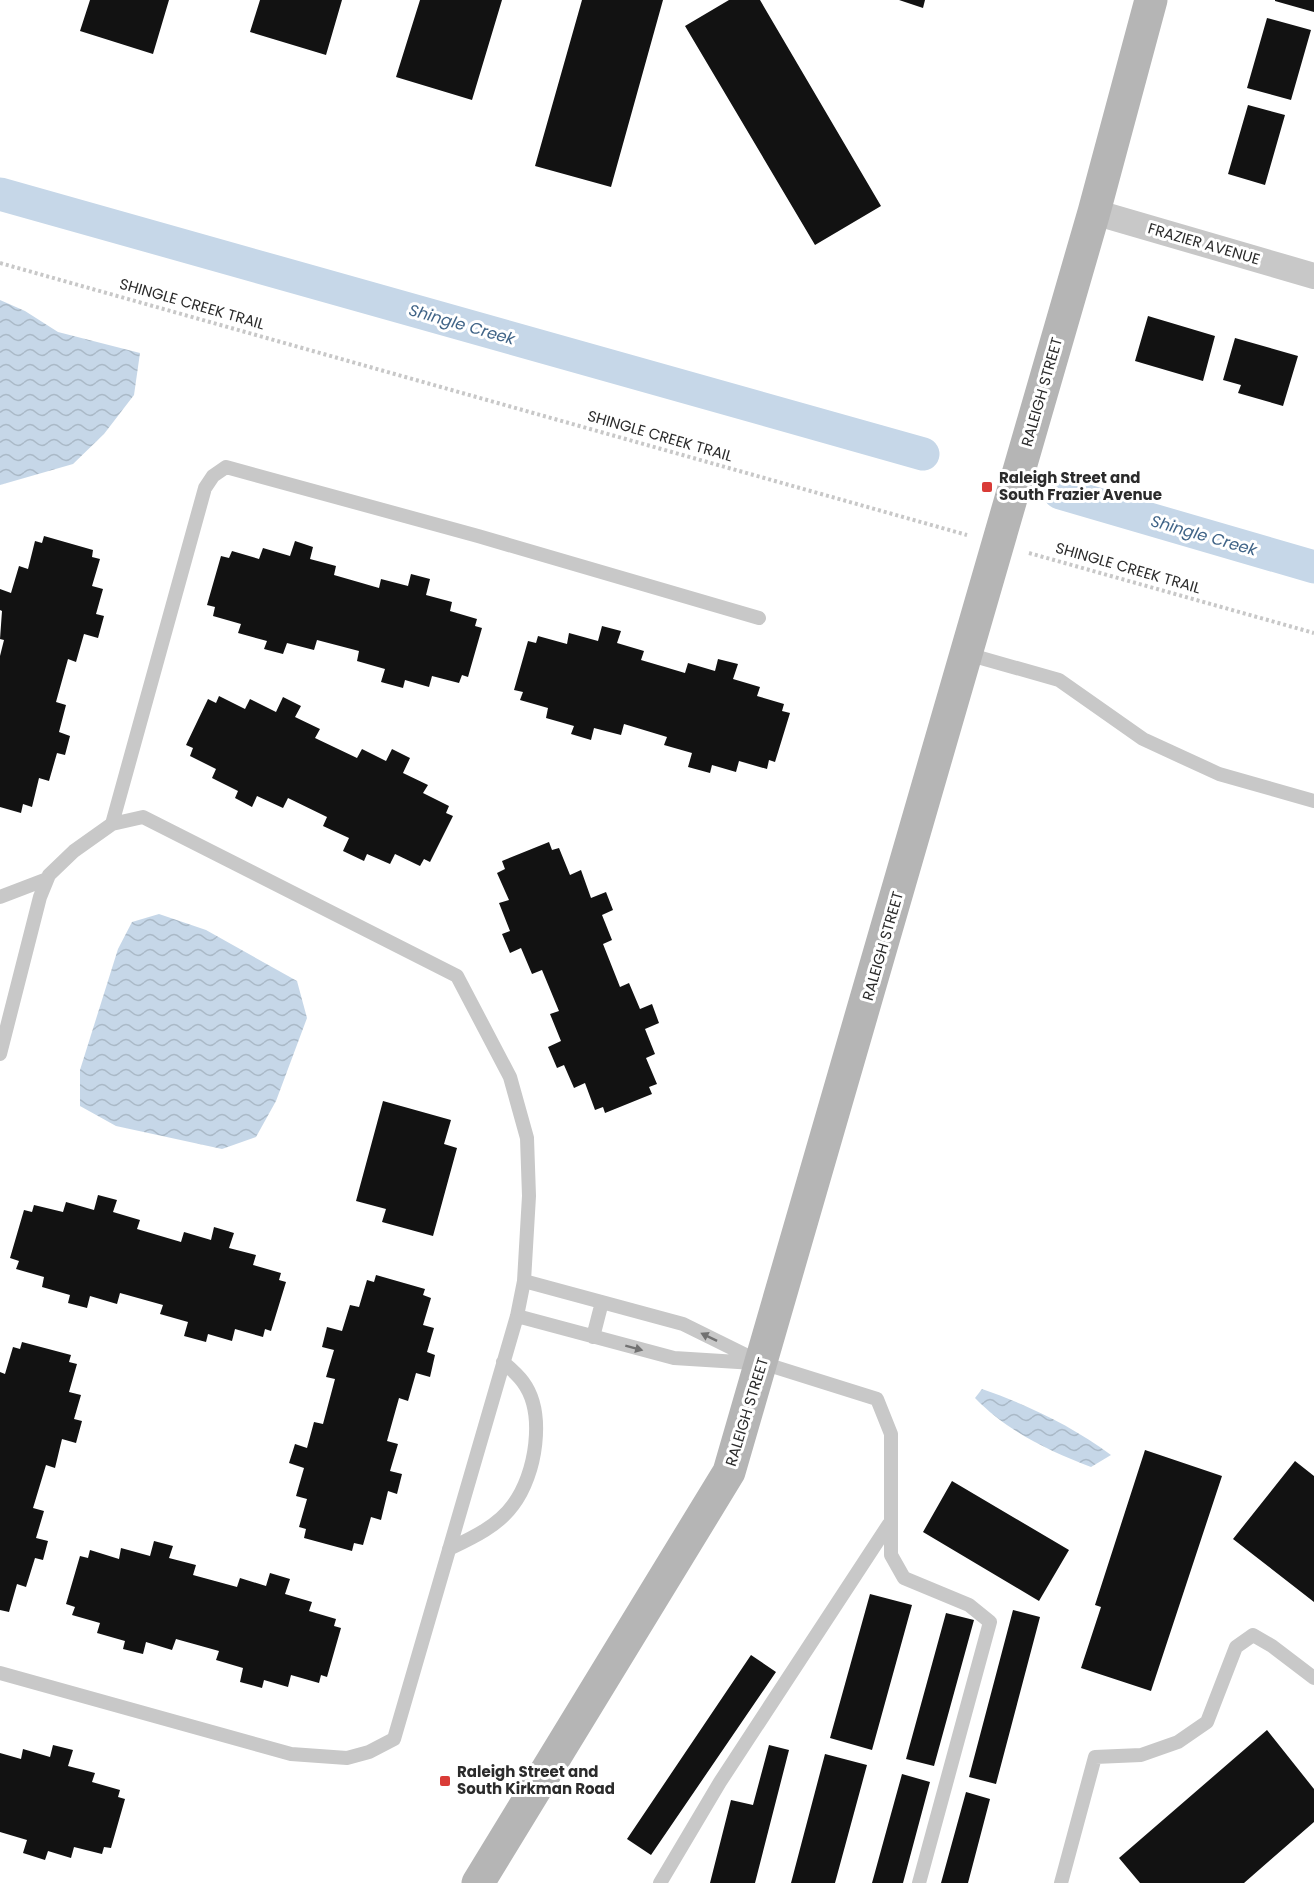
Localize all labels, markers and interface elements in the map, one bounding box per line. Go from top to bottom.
street label: FRAZIER AVENUE [1146,217,1263,270]
street label: SHINGLE CREEK TRAIL [117,273,268,334]
water label: Shingle Creek [406,298,518,351]
street label: RALEIGH STREET [1016,335,1067,449]
street label: SHINGLE CREEK TRAIL [585,405,736,466]
place label: Raleigh Street and South Frazier Avenue [999,467,1162,505]
marker: Raleigh Street and South Frazier Avenue [980,480,994,494]
water label: Shingle Creek [1148,509,1260,562]
street label: SHINGLE CREEK TRAIL [1053,537,1204,598]
street label: RALEIGH STREET [857,889,908,1003]
one-way arrow [701,1333,718,1342]
one-way arrow [625,1344,643,1353]
street label: RALEIGH STREET [720,1355,773,1469]
place label: Raleigh Street and South Kirkman Road [457,1761,615,1799]
marker: Raleigh Street and South Kirkman Road [438,1774,452,1788]

